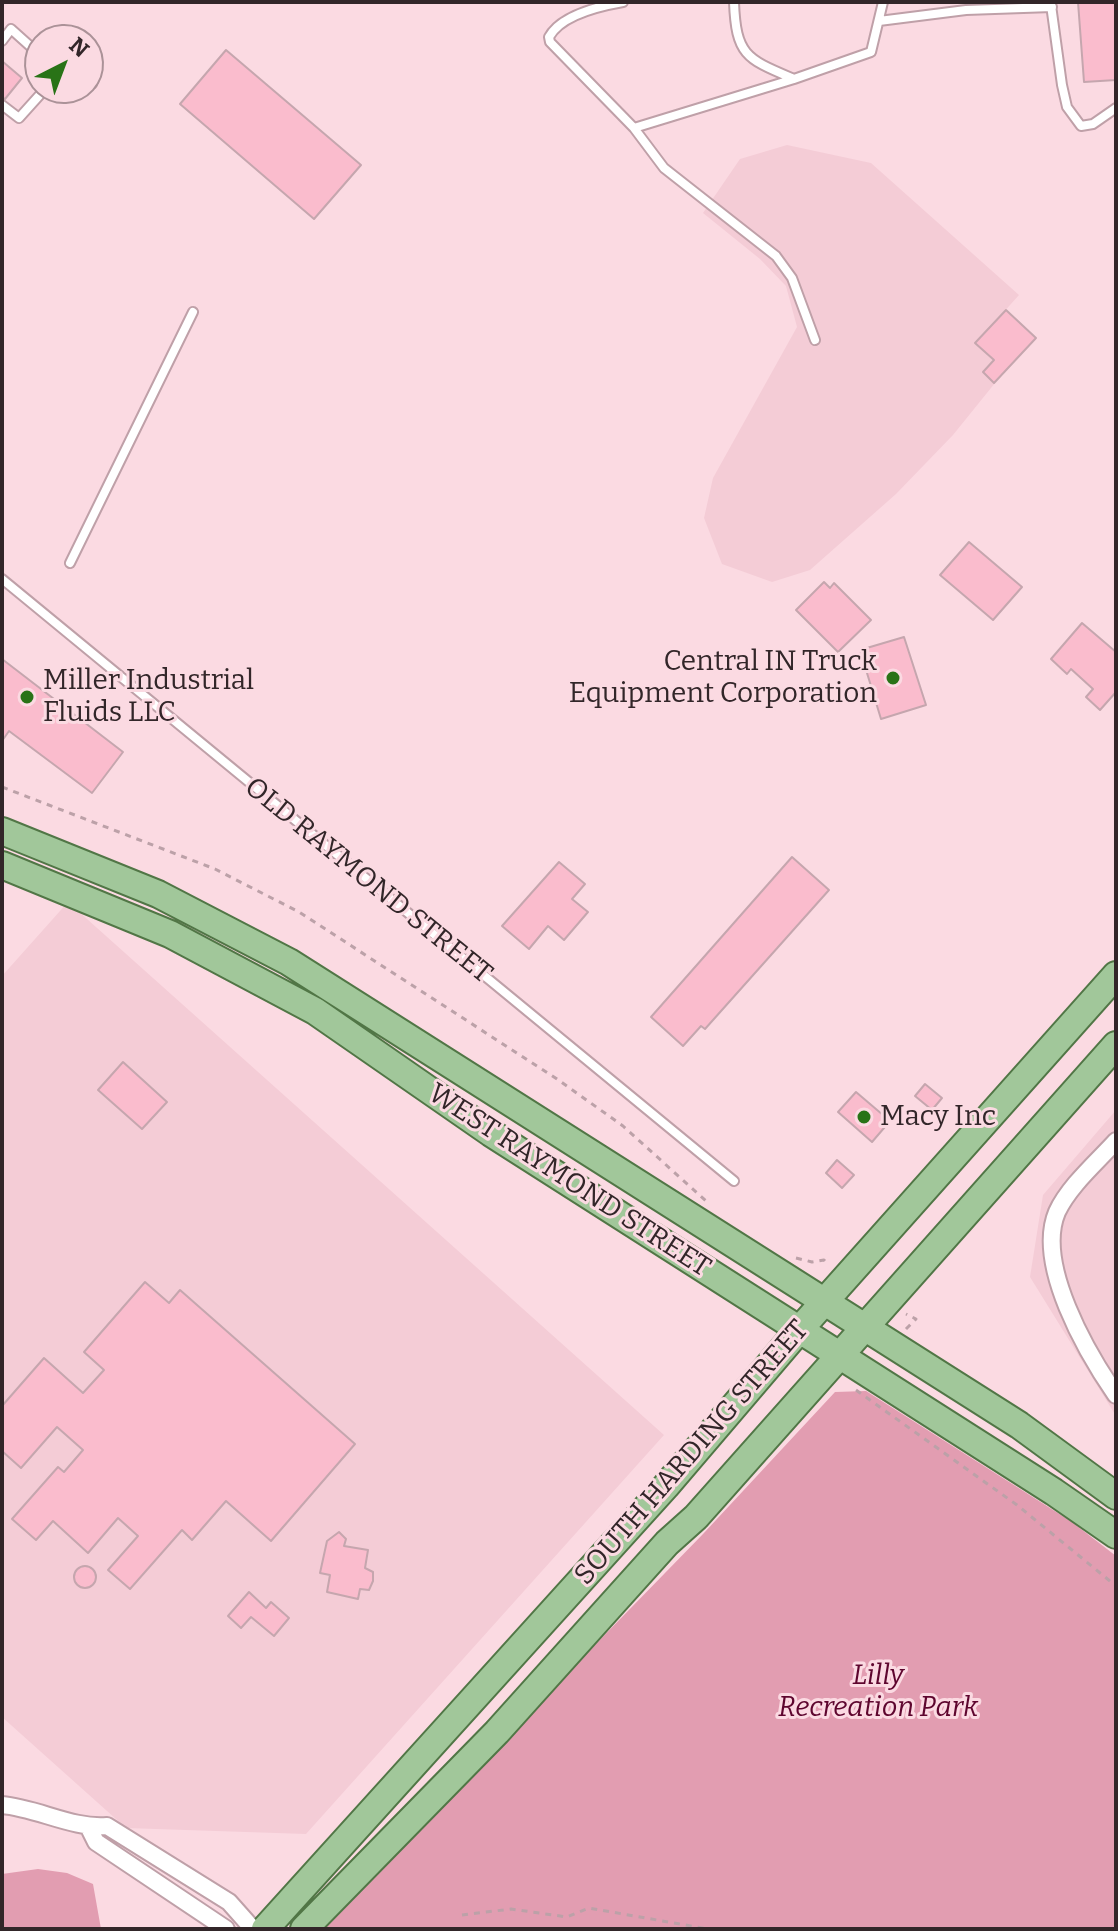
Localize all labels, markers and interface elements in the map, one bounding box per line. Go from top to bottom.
north arrow [24,24,104,104]
text: N [64,32,94,63]
place label: Central IN Truck Equipment Corporation [569,645,877,711]
place label: Miller Industrial Fluids LLC [43,664,254,730]
marker: Central IN Truck Equipment Corporation [884,669,902,687]
marker: Miller Industrial Fluids LLC [18,688,36,706]
street label: OLD RAYMOND STREET [238,771,498,991]
street label: WEST RAYMOND STREET [422,1077,716,1285]
place label: Macy Inc [880,1100,996,1134]
marker: Macy Inc [855,1108,873,1126]
street label: SOUTH HARDING STREET [568,1314,816,1592]
park label: Lilly Recreation Park [778,1659,978,1725]

